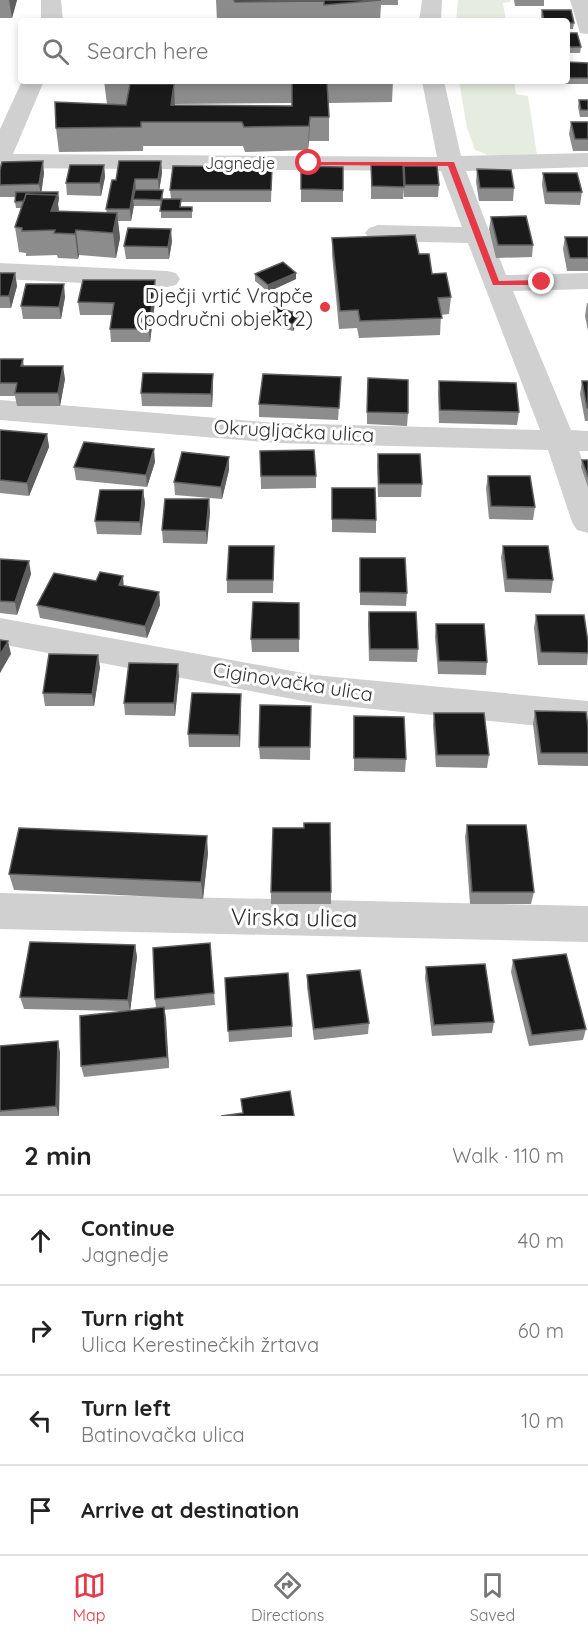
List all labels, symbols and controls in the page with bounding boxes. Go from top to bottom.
search box [18,18,570,84]
icon: search [39,35,72,68]
text: Search here [87,37,208,65]
route start [295,149,321,175]
street label: Jagnedje [205,153,275,173]
route end [528,268,554,294]
place label: Dječji vrtić Vrapče (područni objekt 2) [136,283,313,331]
marker: Dječji vrtić Vrapče (područni objekt 2) [318,300,332,314]
street label: Okrugljačka ulica [213,414,375,447]
street label: Ciginovačka ulica [211,657,375,706]
street label: Virska ulica [230,901,358,933]
text: 2 min [24,1139,92,1172]
text: Walk · 110 m [452,1143,564,1168]
text: Continue [81,1214,175,1242]
icon: ahead [24,1224,57,1257]
text: 40 m [518,1228,564,1253]
text: Jagnedje [81,1242,169,1267]
text: Turn right [81,1304,185,1332]
icon: right [24,1314,57,1347]
text: 60 m [518,1318,564,1343]
text: Ulica Kerestinečkih žrtava [81,1332,319,1357]
text: Turn left [81,1394,171,1422]
icon: left [24,1404,57,1437]
text: 10 m [521,1408,564,1433]
text: Batinovačka ulica [81,1422,245,1447]
icon: arrive [24,1494,57,1527]
text: Arrive at destination [81,1496,299,1524]
tab: Map [73,1569,106,1625]
tab: Directions [251,1569,324,1625]
tab: Saved [470,1569,515,1625]

